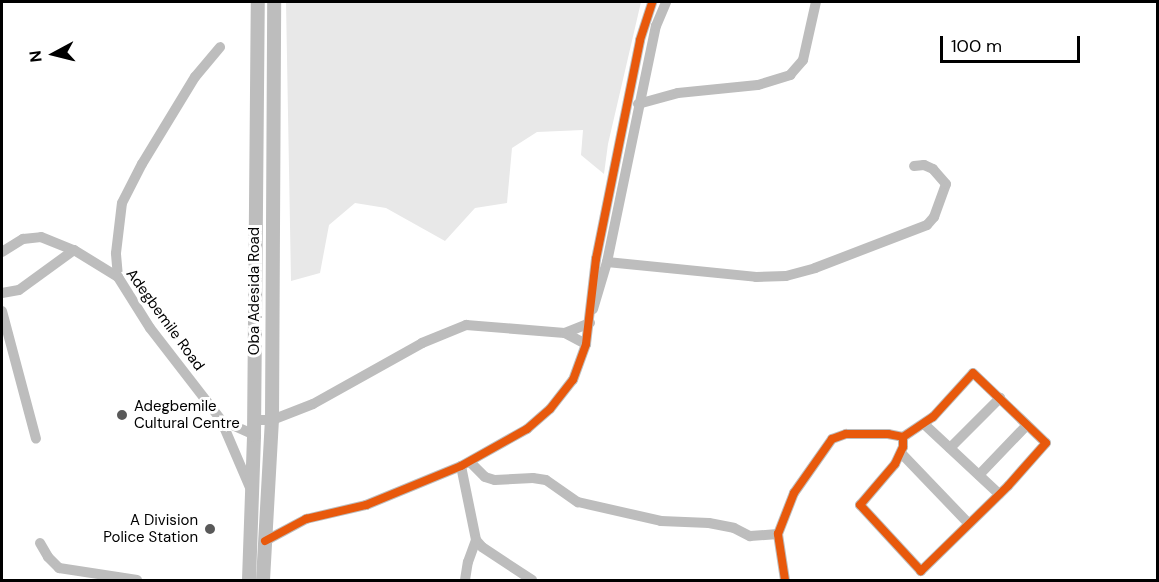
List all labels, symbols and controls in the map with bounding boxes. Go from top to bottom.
north arrow [24,24,84,84]
scale bar [943,24,1082,62]
text: 100 m [951,34,1002,58]
text: N [25,49,47,63]
street label: Oba Adesida Road [246,227,264,355]
street label: Adegbemile Road [122,266,208,374]
place label: Adegbemile Cultural Centre [134,397,240,432]
marker: Adegbemile Cultural Centre [115,408,129,422]
place label: A Division Police Station [103,511,198,546]
marker: A Division Police Station [203,522,217,536]

